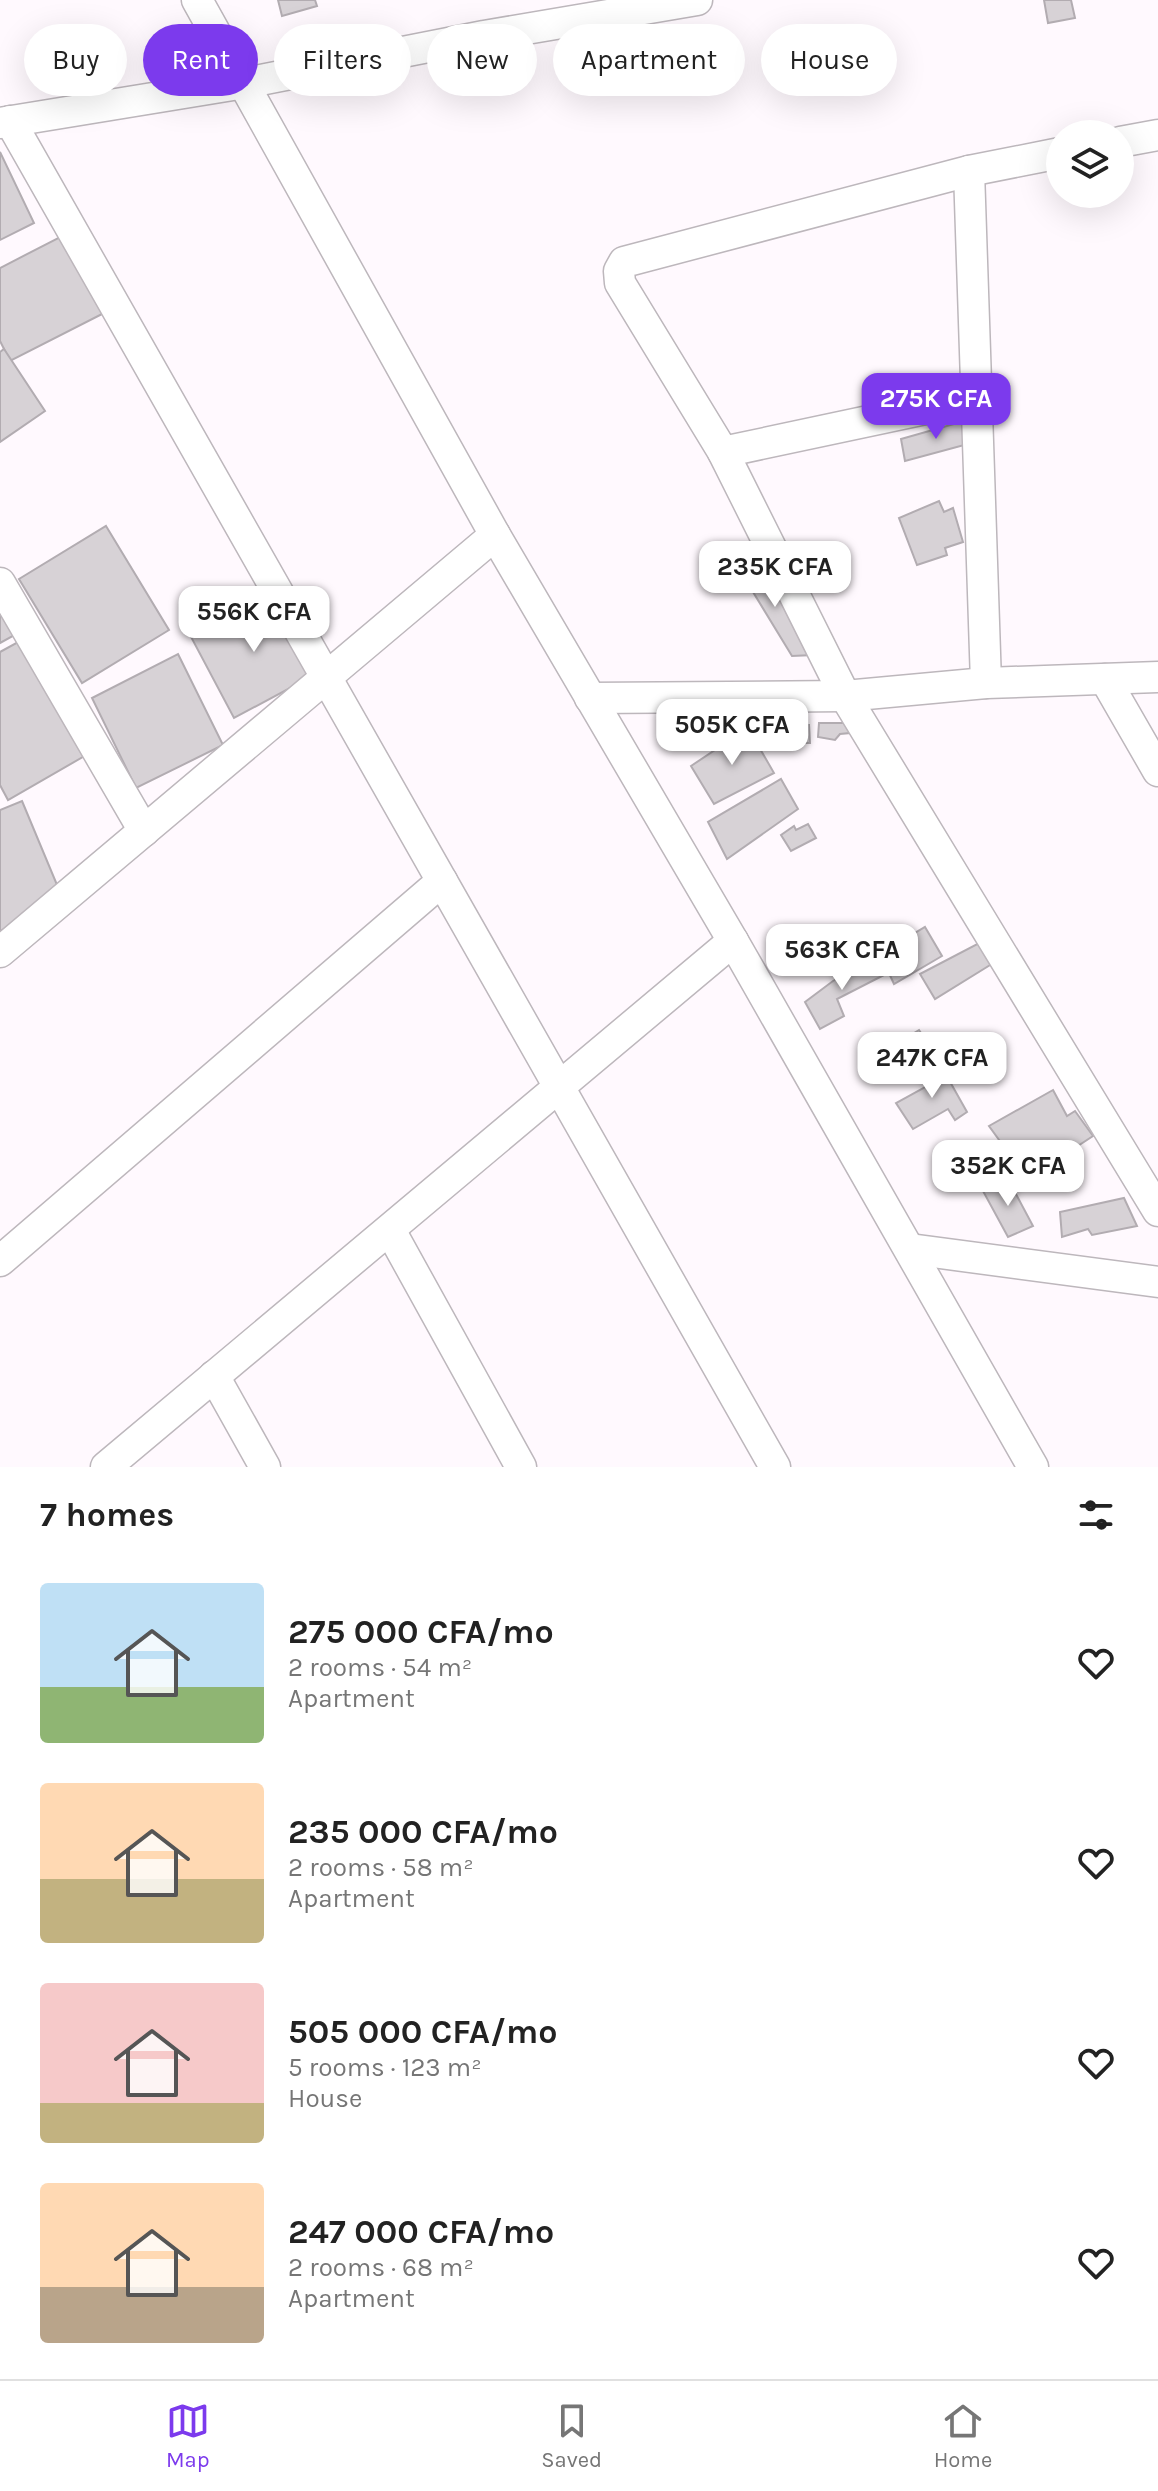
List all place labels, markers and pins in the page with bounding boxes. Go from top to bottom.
pin: 275K CFA [853,373,1019,441]
pin: 235K CFA [692,541,858,609]
pin: 556K CFA [171,586,337,654]
pin: 505K CFA [649,699,815,767]
pin: 563K CFA [759,924,925,992]
pin: 247K CFA [849,1032,1015,1100]
pin: 352K CFA [925,1140,1091,1208]

